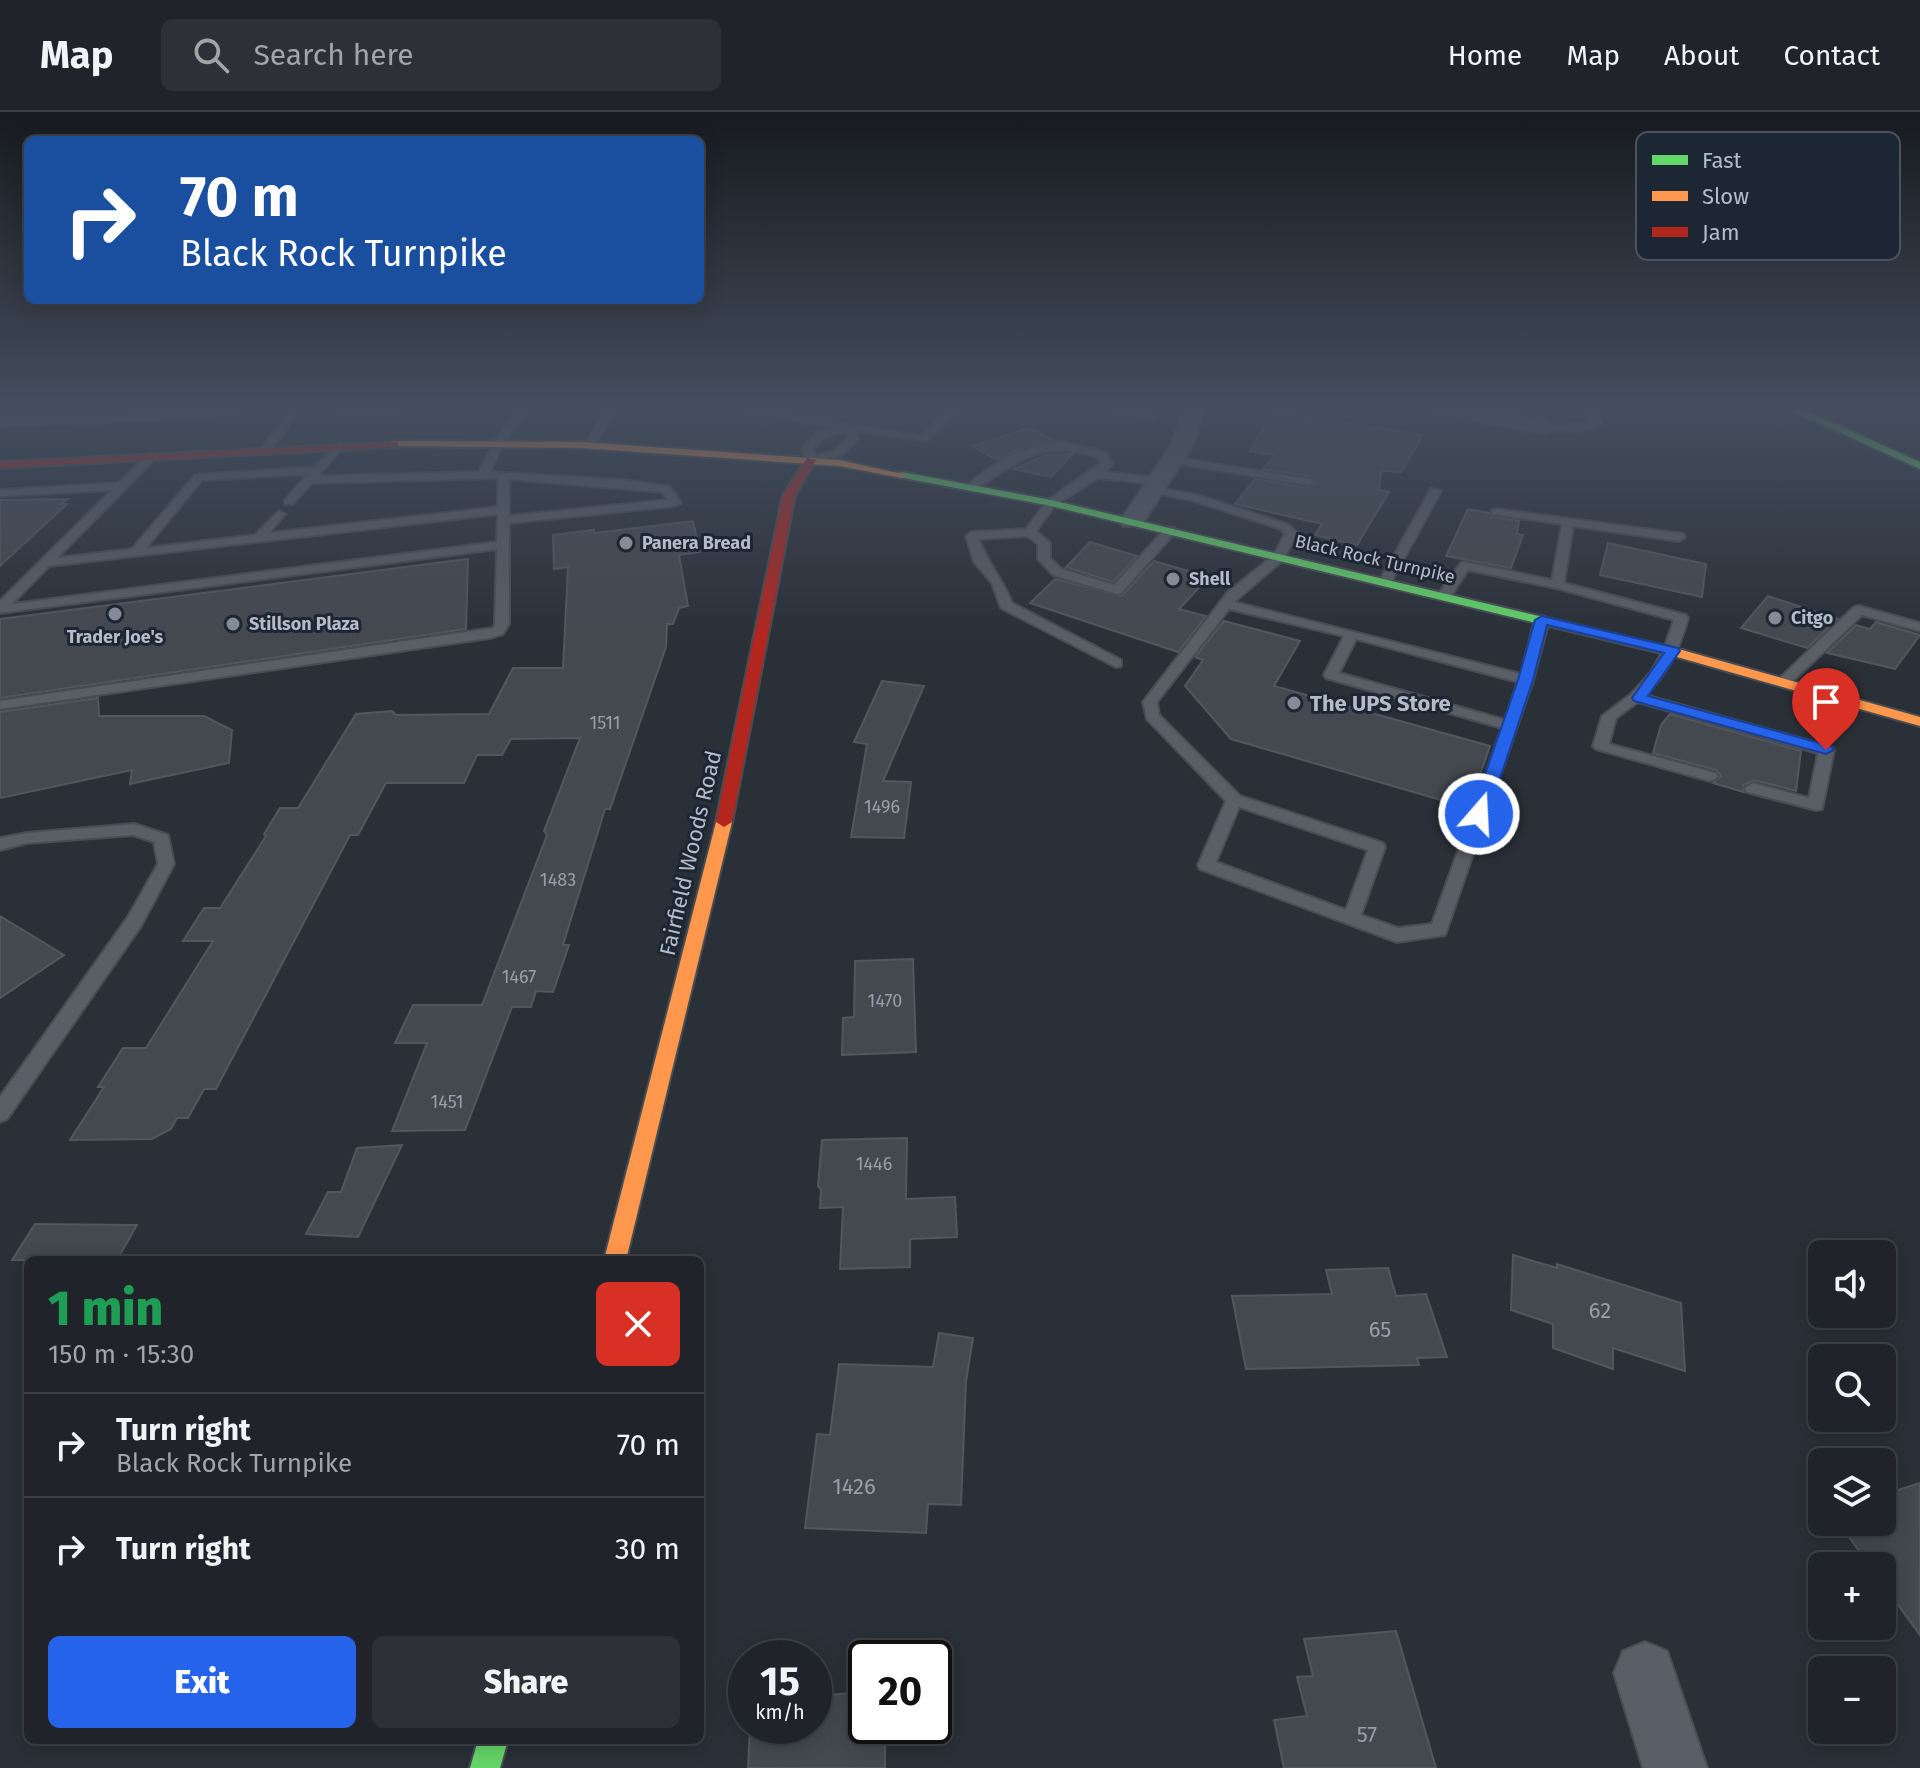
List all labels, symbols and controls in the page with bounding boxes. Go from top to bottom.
search box [161,19,721,91]
text: Map [40,32,113,78]
icon: search [189,33,233,77]
text: Search here [253,37,414,73]
text: Home [1448,39,1522,72]
text: Map [1566,39,1620,72]
text: About [1664,39,1739,72]
text: Contact [1783,39,1880,72]
legend [1636,132,1900,260]
text: Fast [1702,147,1742,174]
text: 70 m [180,164,299,231]
icon: right [48,168,152,272]
text: Slow [1702,183,1749,210]
text: Jam [1702,219,1740,246]
text: Black Rock Turnpike [180,232,507,276]
street label: Black Rock Turnpike [1293,530,1457,588]
place label: Panera Bread [642,532,751,554]
marker: Panera Bread [617,534,635,552]
place label: Shell [1189,568,1231,590]
marker: Shell [1164,570,1182,588]
marker: Trader Joe's [106,605,124,623]
place label: Citgo [1791,607,1833,629]
marker: Citgo [1766,609,1784,627]
place label: Stillson Plaza [249,613,360,635]
marker: Stillson Plaza [224,615,242,633]
place label: Trader Joe's [67,626,164,648]
pin [1792,668,1860,750]
icon: arrive [1804,680,1848,724]
place label: The UPS Store [1310,690,1451,717]
marker: The UPS Store [1285,694,1303,712]
house number: 1511 [589,712,621,734]
street label: Fairfield Woods Road [654,748,727,958]
position arrow [1437,772,1521,856]
house number: 1496 [864,796,900,818]
house number: 1483 [540,869,576,891]
house number: 1467 [502,966,536,988]
house number: 1470 [868,990,902,1012]
house number: 1451 [430,1091,464,1113]
house number: 1446 [856,1153,892,1175]
map controls [1808,1240,1896,1744]
button: sound [1808,1240,1896,1328]
text: 1 min [48,1280,163,1338]
button: close [596,1282,680,1366]
house number: 62 [1589,1297,1611,1324]
house number: 65 [1369,1316,1391,1343]
text: 150 m · 15:30 [48,1339,194,1370]
button: search [1808,1344,1896,1432]
text: Turn right [116,1412,251,1448]
icon: right [48,1423,92,1467]
text: 70 m [617,1427,680,1463]
text: Black Rock Turnpike [116,1448,352,1479]
button: layers [1808,1448,1896,1536]
house number: 1426 [832,1473,876,1500]
icon: right [48,1527,92,1571]
text: Turn right [116,1531,251,1567]
text: 30 m [615,1531,680,1567]
button: + [1808,1552,1896,1640]
button: Exit [48,1636,356,1728]
button: Share [372,1636,680,1728]
speed limit sign: 20 [848,1640,952,1744]
button: − [1808,1656,1896,1744]
text: 15 [760,1658,800,1706]
text: km/h [755,1700,805,1724]
house number: 57 [1357,1721,1377,1748]

